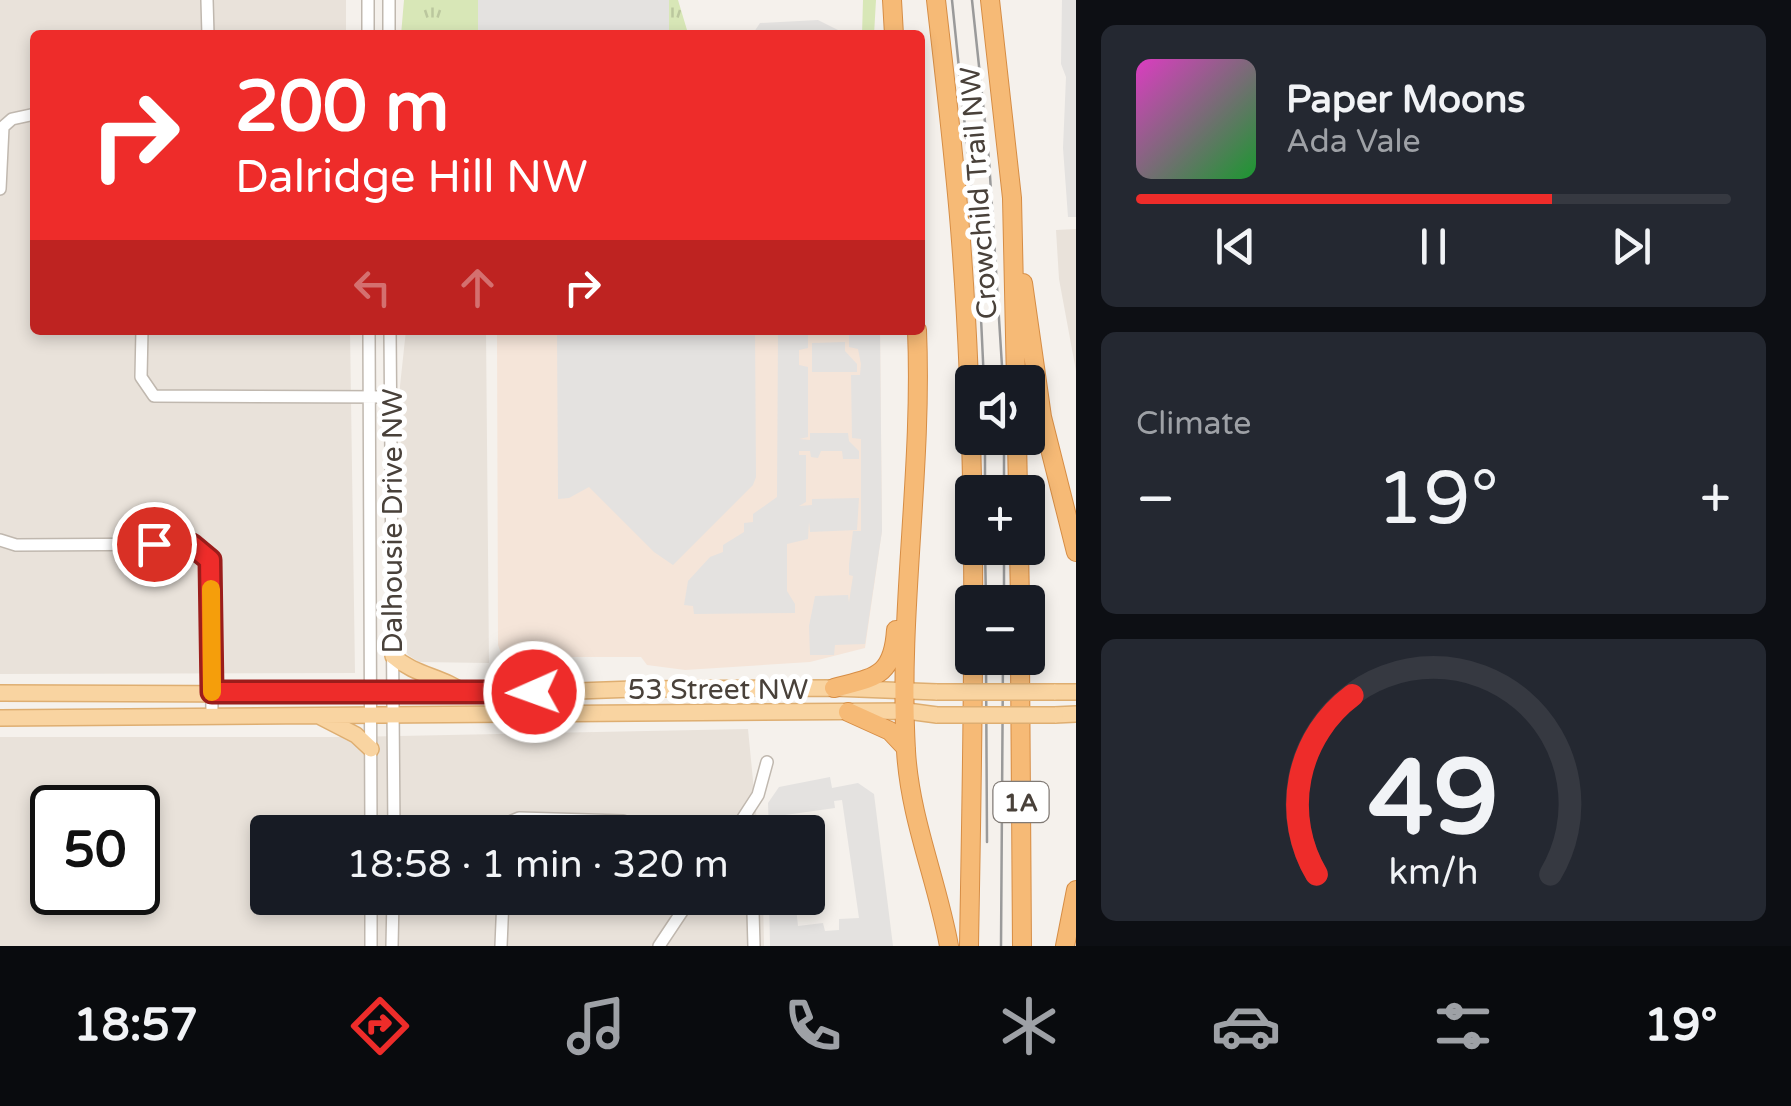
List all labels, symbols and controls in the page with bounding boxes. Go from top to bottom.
text: 200 m [235,66,449,150]
street label: Crowchild Trail NW [953,66,1005,320]
icon: right [70,70,200,200]
text: Paper Moons [1286,77,1526,123]
text: Ada Vale [1286,123,1421,161]
text: Dalridge Hill NW [235,151,588,205]
icon: previous [1208,219,1263,274]
icon: pause [1406,219,1461,274]
icon: next [1604,219,1659,274]
icon: left [345,260,400,315]
icon: ahead [450,260,505,315]
icon: right [555,260,610,315]
map controls [955,365,1045,675]
button: sound [955,365,1045,455]
street label: Dalhousie Drive NW [376,388,410,654]
text: Climate [1136,405,1251,443]
text: 19° [1376,454,1499,544]
text: − [1136,467,1175,533]
text: + [1700,467,1731,533]
button: + [955,475,1045,565]
pin [112,502,197,587]
icon: arrive [127,517,182,572]
button: − [955,585,1045,675]
position arrow [482,640,586,744]
street label: 53 Street NW [628,673,808,707]
text: 49 [1368,737,1499,862]
road number: 1A [994,782,1048,822]
speed limit sign: 50 [30,785,160,915]
text: 18:58 · 1 min · 320 m [346,842,729,888]
text: km/h [1389,851,1478,894]
icon: directions [345,991,415,1061]
icon: music [561,991,631,1061]
icon: phone [778,991,848,1061]
icon: climate [994,991,1064,1061]
icon: car [1211,991,1281,1061]
icon: filters [1428,991,1498,1061]
text: 18:57 [73,999,198,1053]
text: 19° [1644,999,1718,1053]

